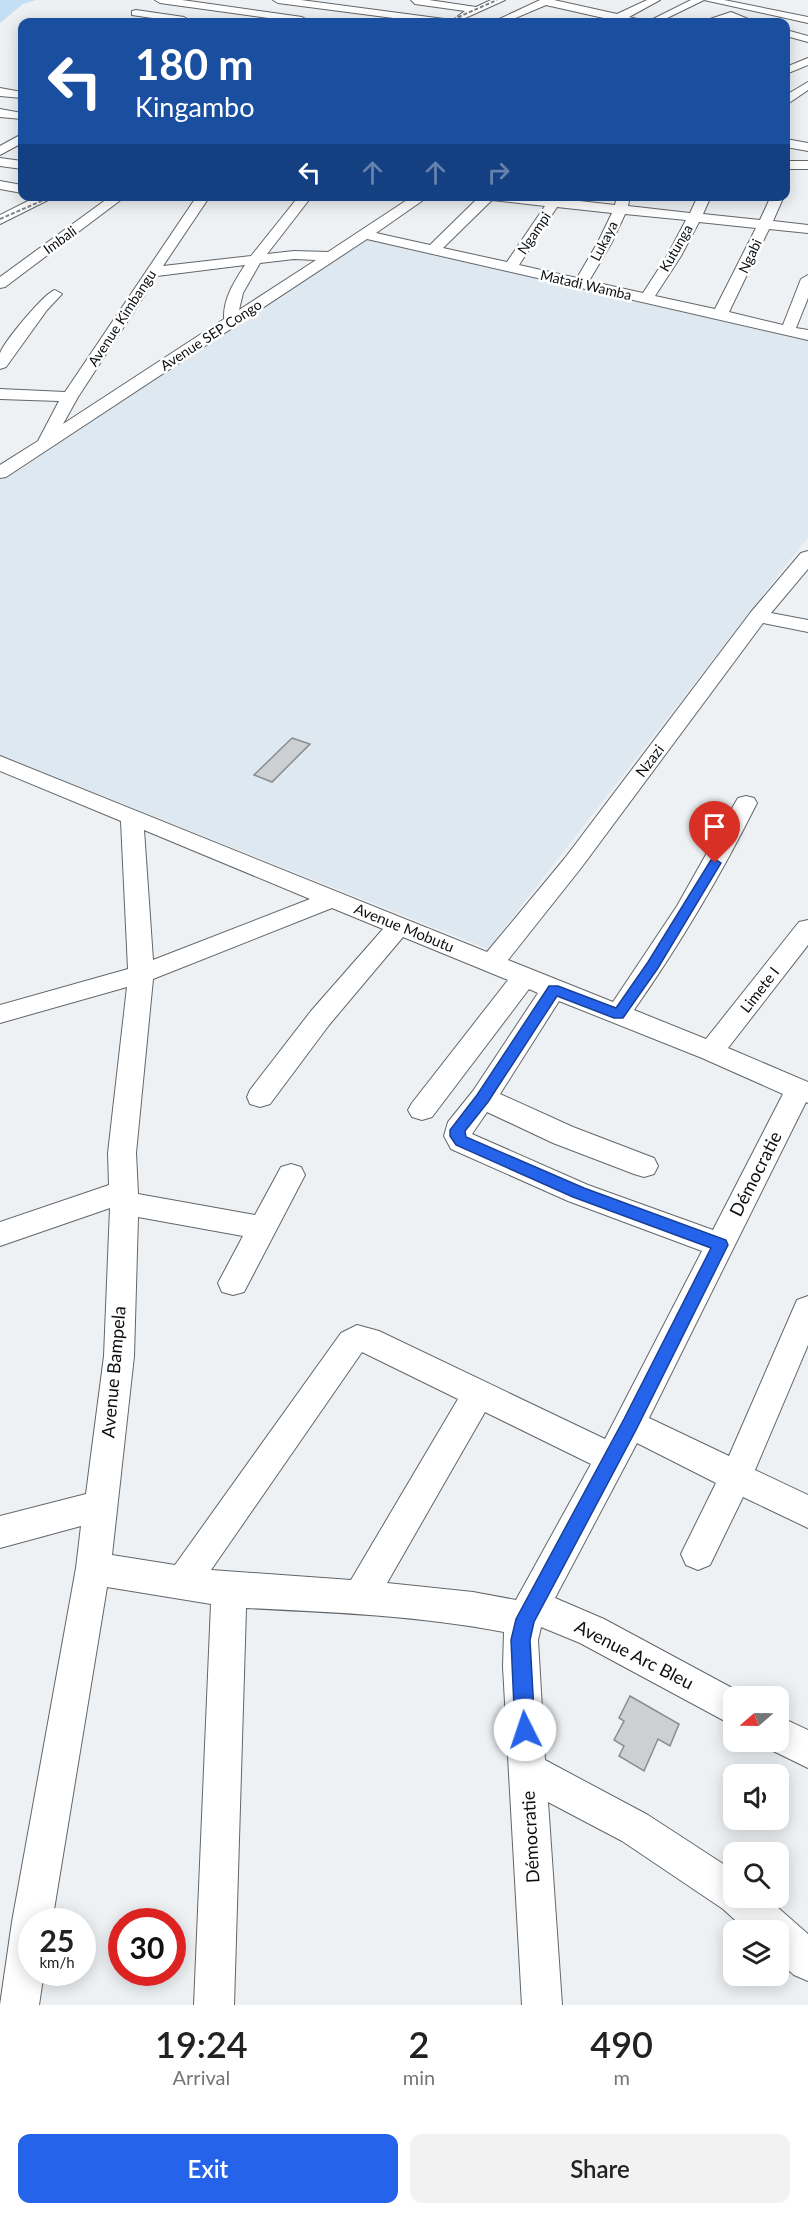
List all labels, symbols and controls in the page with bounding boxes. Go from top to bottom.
text: 180 m [135,39,253,89]
icon: left [36,42,114,120]
text: Kingambo [135,90,255,123]
icon: left [293,156,326,189]
icon: ahead [356,156,389,189]
icon: ahead [419,156,452,189]
icon: right [482,156,515,189]
street label: Ngampi [513,208,554,257]
street label: Lukaya [586,218,621,264]
street label: Kutunga [655,221,696,274]
street label: Imbali [40,222,80,257]
street label: Ngabi [734,236,765,276]
street label: Avenue Kimbangu [84,266,159,369]
street label: Matadi Wamba [539,266,633,303]
street label: Avenue SEP Congo [157,295,265,374]
street label: Nzazi [631,741,667,780]
pin [689,801,740,863]
icon: arrive [698,810,731,843]
street label: Avenue Mobutu [352,899,457,955]
street label: Limete I [736,963,783,1016]
street label: Démocratie [724,1127,786,1220]
street label: Avenue Bampela [96,1305,130,1439]
street label: Avenue Arc Bleu [571,1615,698,1694]
north arrow [723,1686,789,1752]
map controls [723,1686,789,1986]
position arrow [493,1698,557,1762]
button: sound [723,1764,789,1830]
street label: Démocratie [517,1790,543,1884]
button: search [723,1842,789,1908]
speed limit sign: 30 [108,1908,186,1986]
button: layers [723,1920,789,1986]
text: 25 [40,1922,74,1958]
text: km/h [39,1953,75,1971]
text: 19:24 [155,2022,248,2066]
text: 2 [409,2022,429,2066]
text: 490 [590,2022,653,2066]
text: Arrival [173,2065,230,2089]
text: min [403,2065,435,2089]
text: m [613,2065,630,2089]
button: Exit [18,2134,398,2203]
button: Share [410,2134,790,2203]

